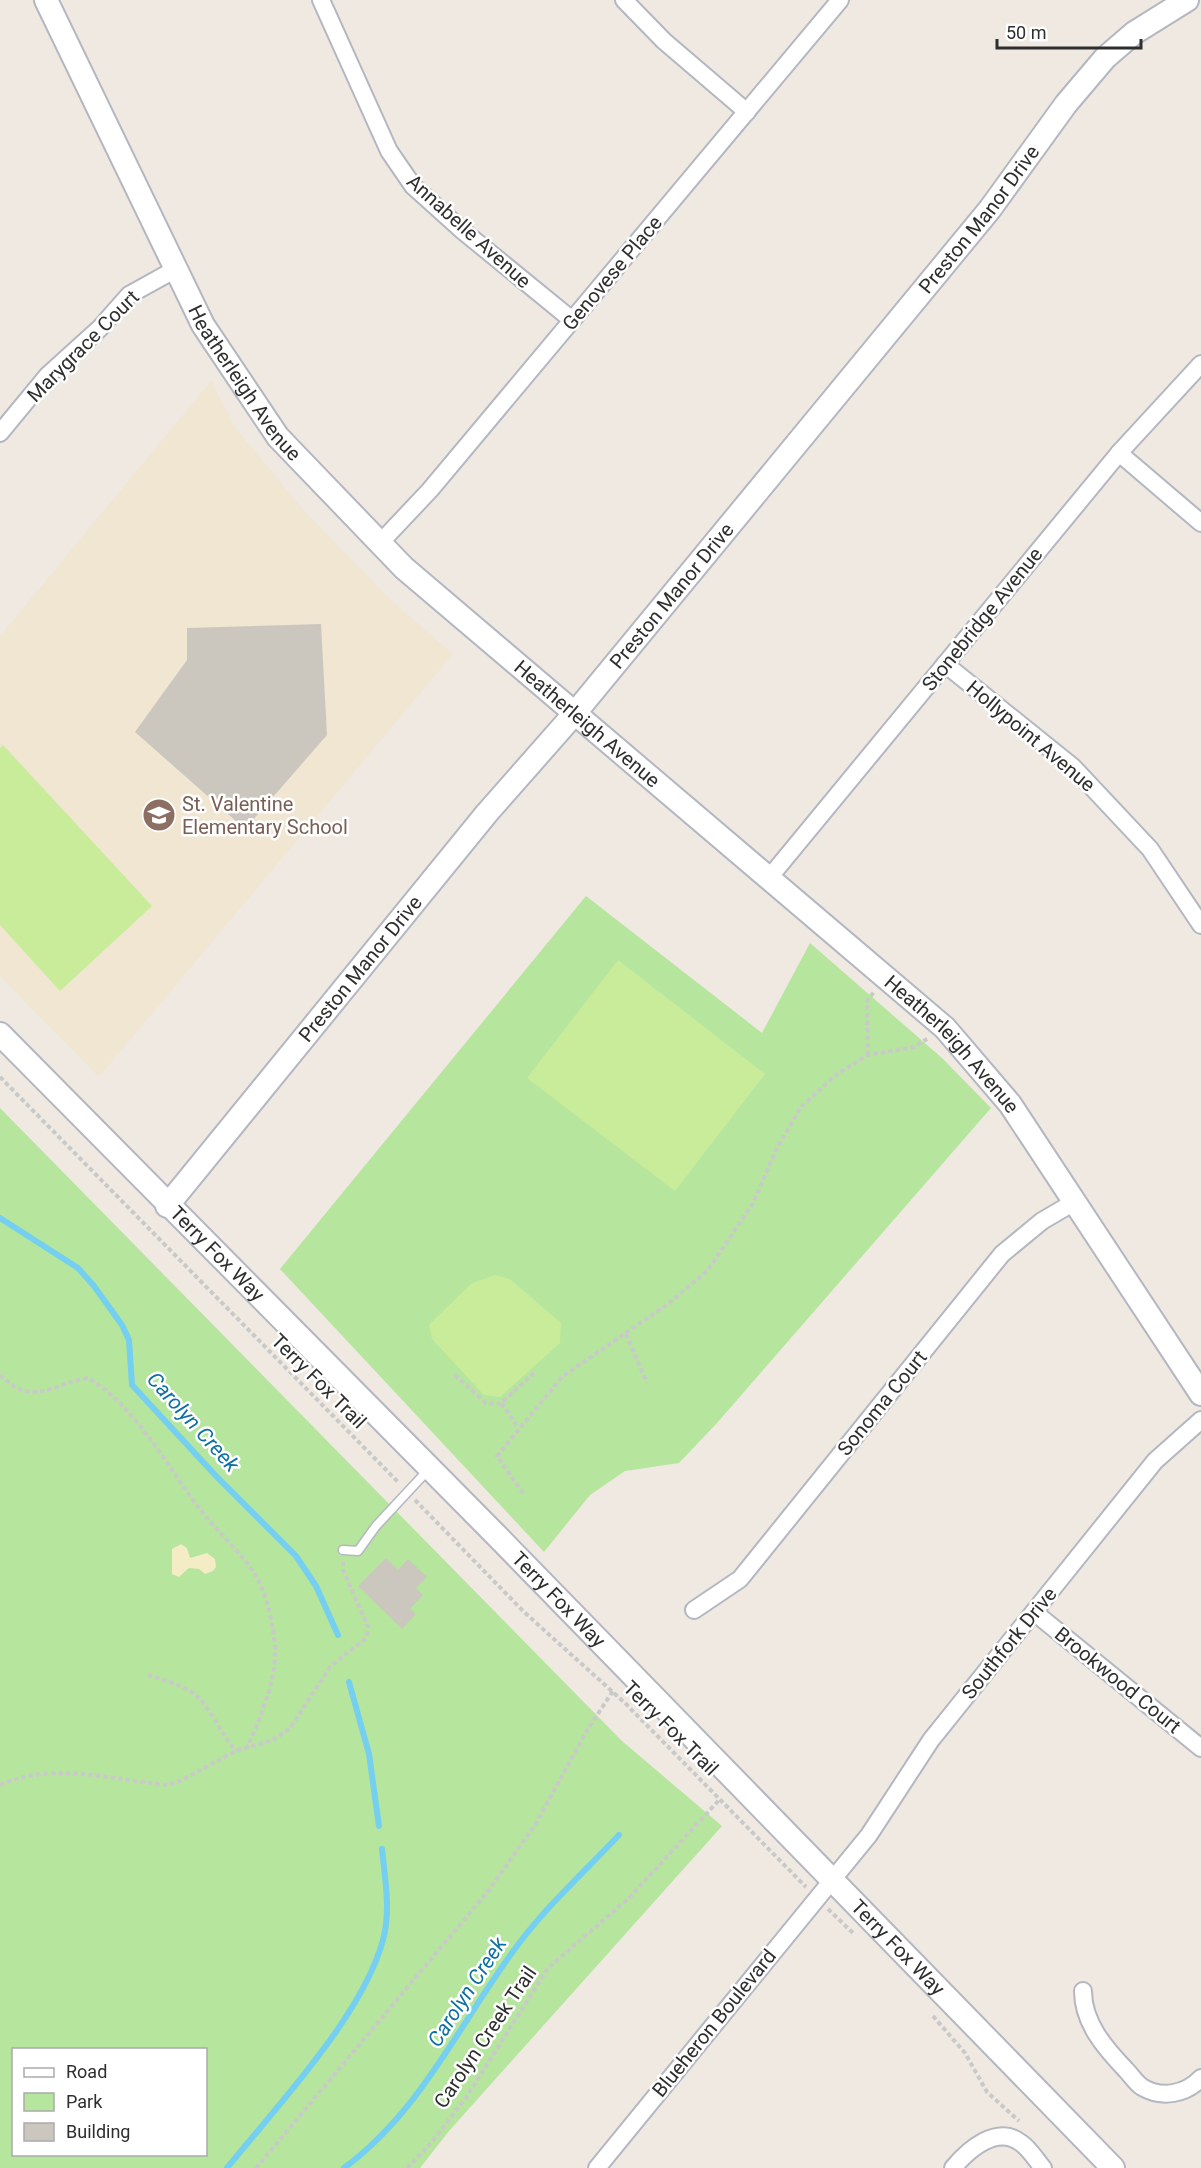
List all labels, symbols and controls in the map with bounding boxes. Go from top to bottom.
scale bar [997,12,1141,50]
text: 50 m [1006,22,1046,43]
street label: Preston Manor Drive [914,141,1044,298]
street label: Annabelle Avenue [402,169,536,293]
street label: Genovese Place [557,211,667,335]
street label: Marygrace Court [22,285,144,407]
street label: Heatherleigh Avenue [183,301,306,466]
street label: Preston Manor Drive [605,518,739,673]
street label: Stonebridge Avenue [917,542,1047,696]
street label: Heatherleigh Avenue [509,655,665,792]
street label: Hollypoint Avenue [962,675,1100,797]
place label: St. Valentine Elementary School [182,792,348,839]
school or university icon: St. Valentine Elementary School [141,797,177,833]
street label: Preston Manor Drive [294,891,427,1047]
street label: Heatherleigh Avenue [880,970,1025,1117]
street label: Terry Fox Way [165,1201,270,1307]
street label: Terry Fox Trail [267,1329,371,1433]
street label: Sonoma Court [832,1346,932,1460]
water label: Carolyn Creek [142,1367,244,1477]
street label: Terry Fox Way [507,1547,611,1653]
street label: Southfork Drive [957,1582,1061,1704]
street label: Brookwood Court [1050,1622,1186,1738]
street label: Terry Fox Trail [619,1676,723,1780]
street label: Terry Fox Way [846,1895,950,2001]
water label: Carolyn Creek [423,1932,512,2051]
street label: Blueheron Boulevard [647,1944,781,2102]
street label: Carolyn Creek Trail [429,1962,541,2112]
legend [12,2048,207,2156]
text: Road [66,2061,107,2082]
text: Park [66,2091,103,2112]
text: Building [66,2121,130,2142]

